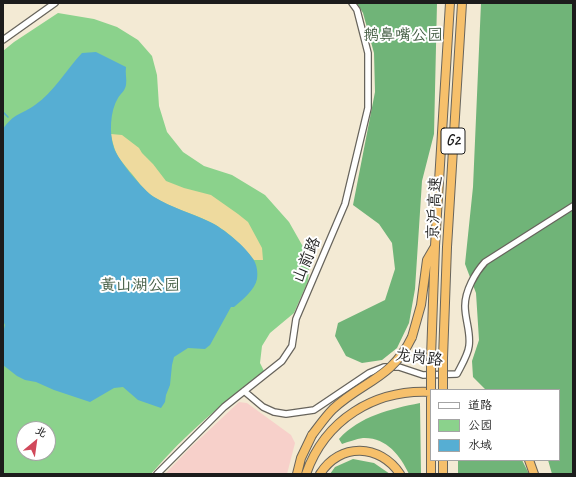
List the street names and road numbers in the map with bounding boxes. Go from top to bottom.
road number: G2 [441,128,465,154]
street label: 京沪高速 [424,176,446,240]
street label: 山前路 [289,234,325,286]
street label: 龙岗路 [394,346,444,370]

